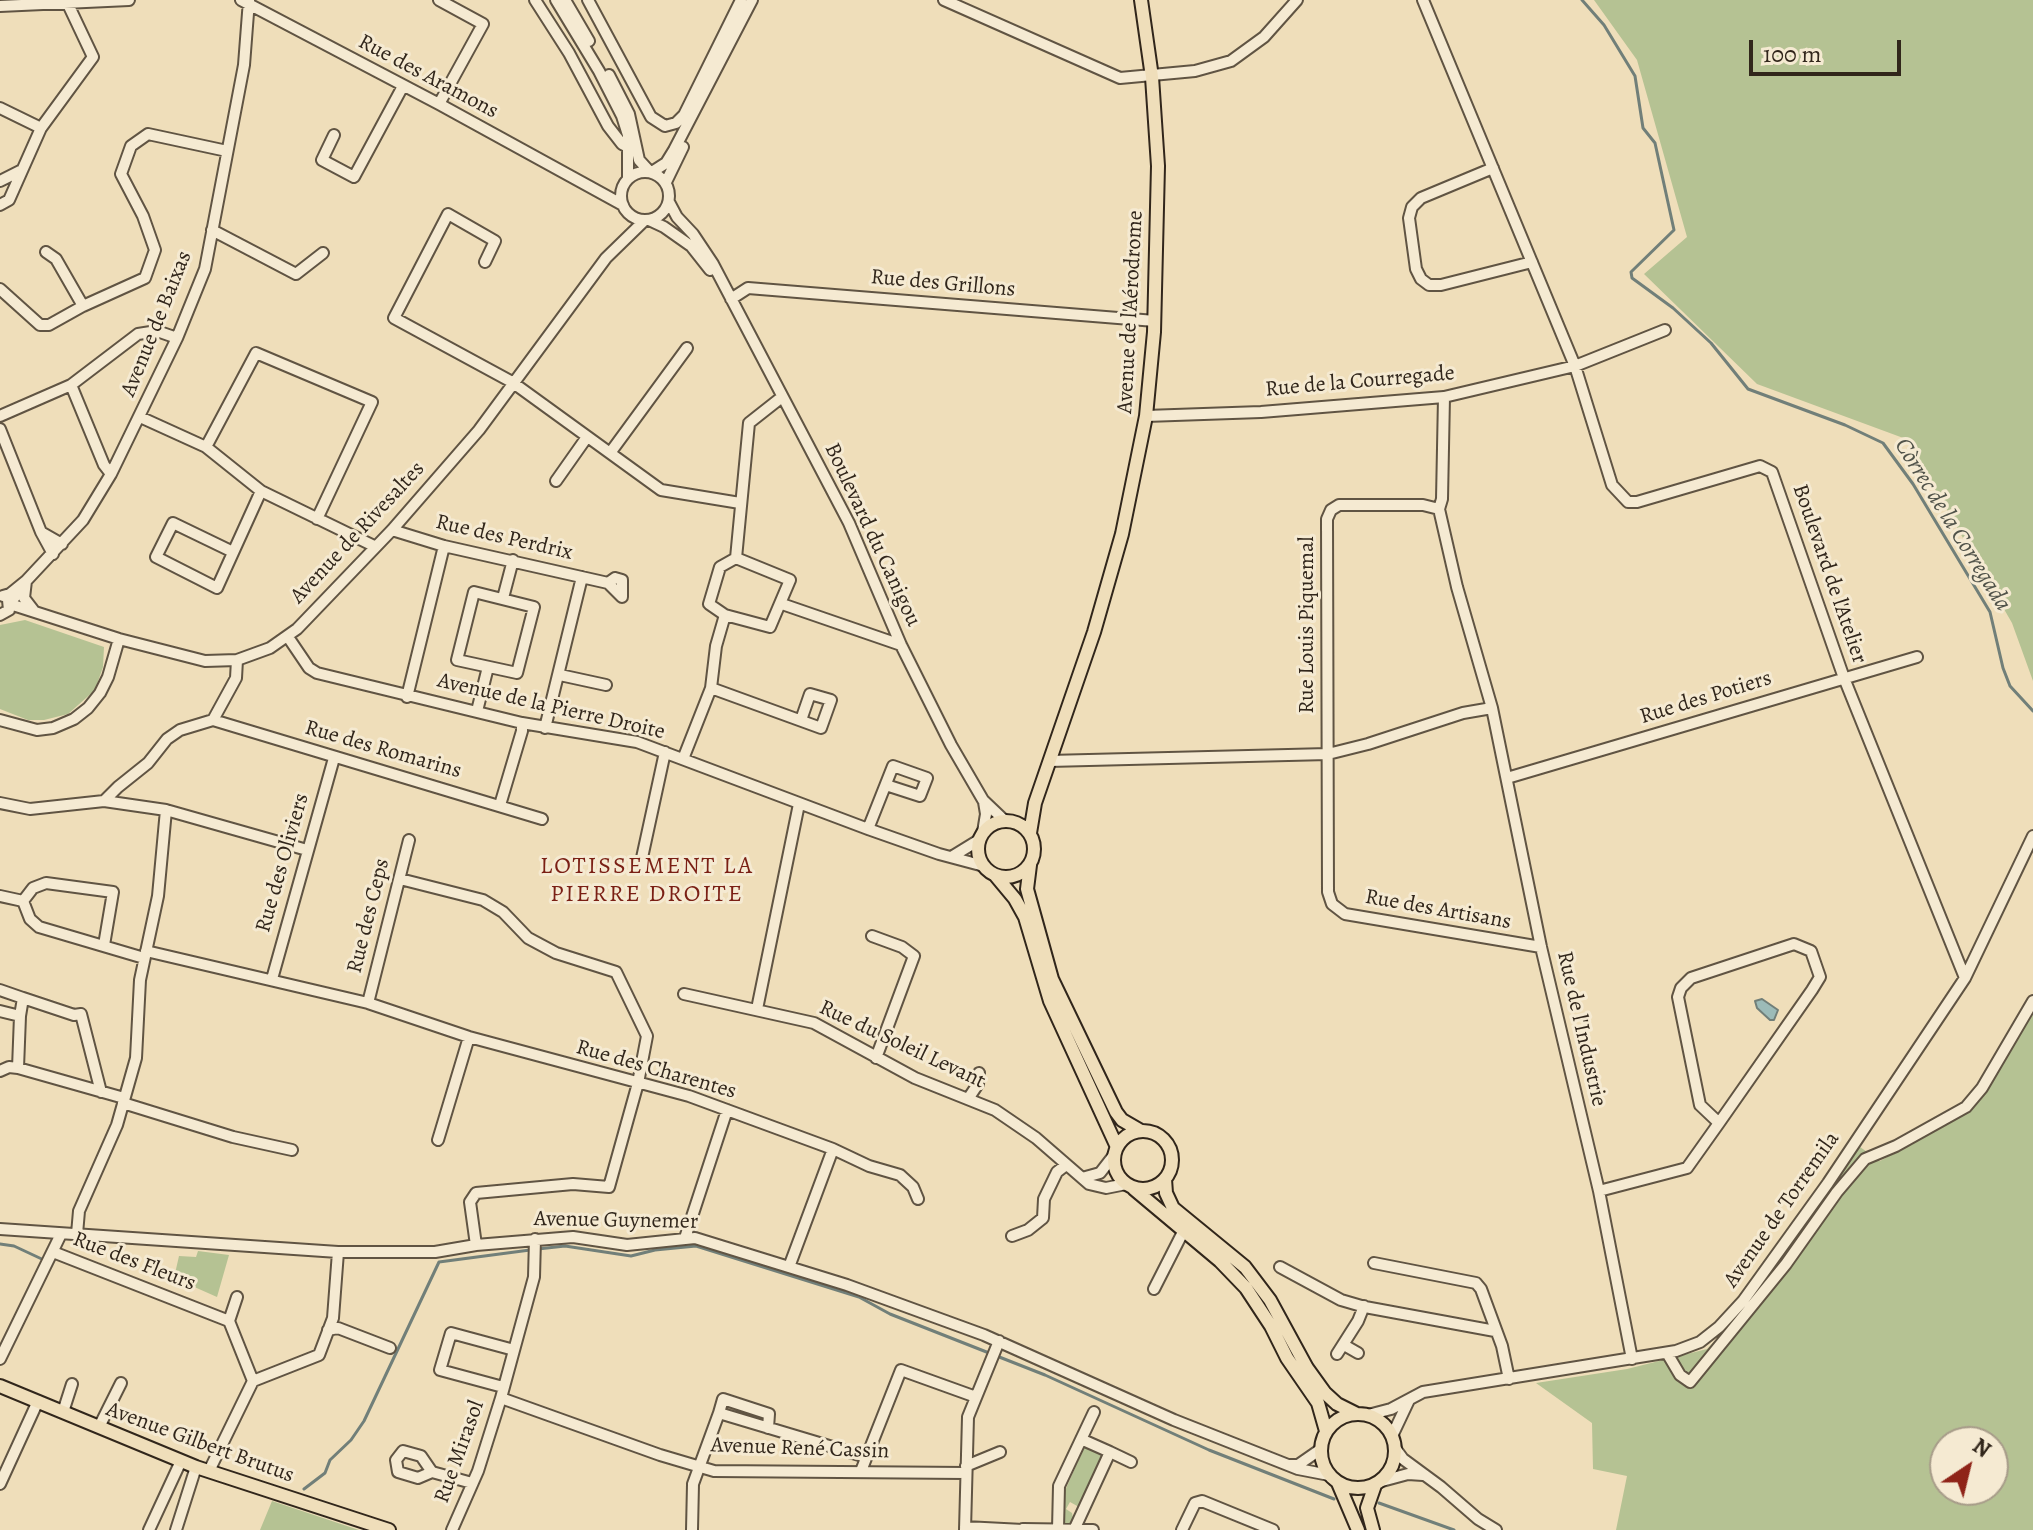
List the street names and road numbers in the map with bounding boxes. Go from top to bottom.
street label: Rue des Aramons [353,29,503,125]
street label: Avenue de l'Aérodrome [1112,210,1150,414]
street label: Avenue de Baixas [116,247,198,401]
street label: Rue des Grillons [870,265,1016,303]
street label: Rue de la Courregade [1264,361,1456,403]
street label: Boulevard du Canigou [818,439,926,631]
street label: Avenue de Rivesaltes [285,456,431,610]
street label: Boulevard de l'Atelier [1786,481,1872,667]
street label: Rue des Perdrix [433,509,575,567]
street label: Rue Louis Piquemal [1295,536,1321,714]
street label: Rue des Potiers [1637,665,1775,731]
street label: Avenue de la Pierre Droite [435,668,667,746]
street label: Rue des Romarins [302,715,464,785]
street label: Rue des Oliviers [251,790,315,936]
street label: Rue des Ceps [342,856,396,976]
street label: Rue des Artisans [1363,884,1513,936]
street label: Rue de l'Industrie [1550,949,1612,1109]
street label: Rue du Soleil Levant [815,995,989,1095]
street label: Rue des Charentes [573,1034,739,1106]
street label: Avenue de Torremila [1718,1127,1846,1293]
street label: Avenue Guynemer [534,1206,698,1236]
street label: Rue des Fleurs [69,1226,199,1298]
street label: Avenue Gilbert Brutus [102,1397,298,1489]
street label: Rue Mirasol [429,1397,491,1507]
street label: Avenue René Cassin [710,1433,890,1465]

